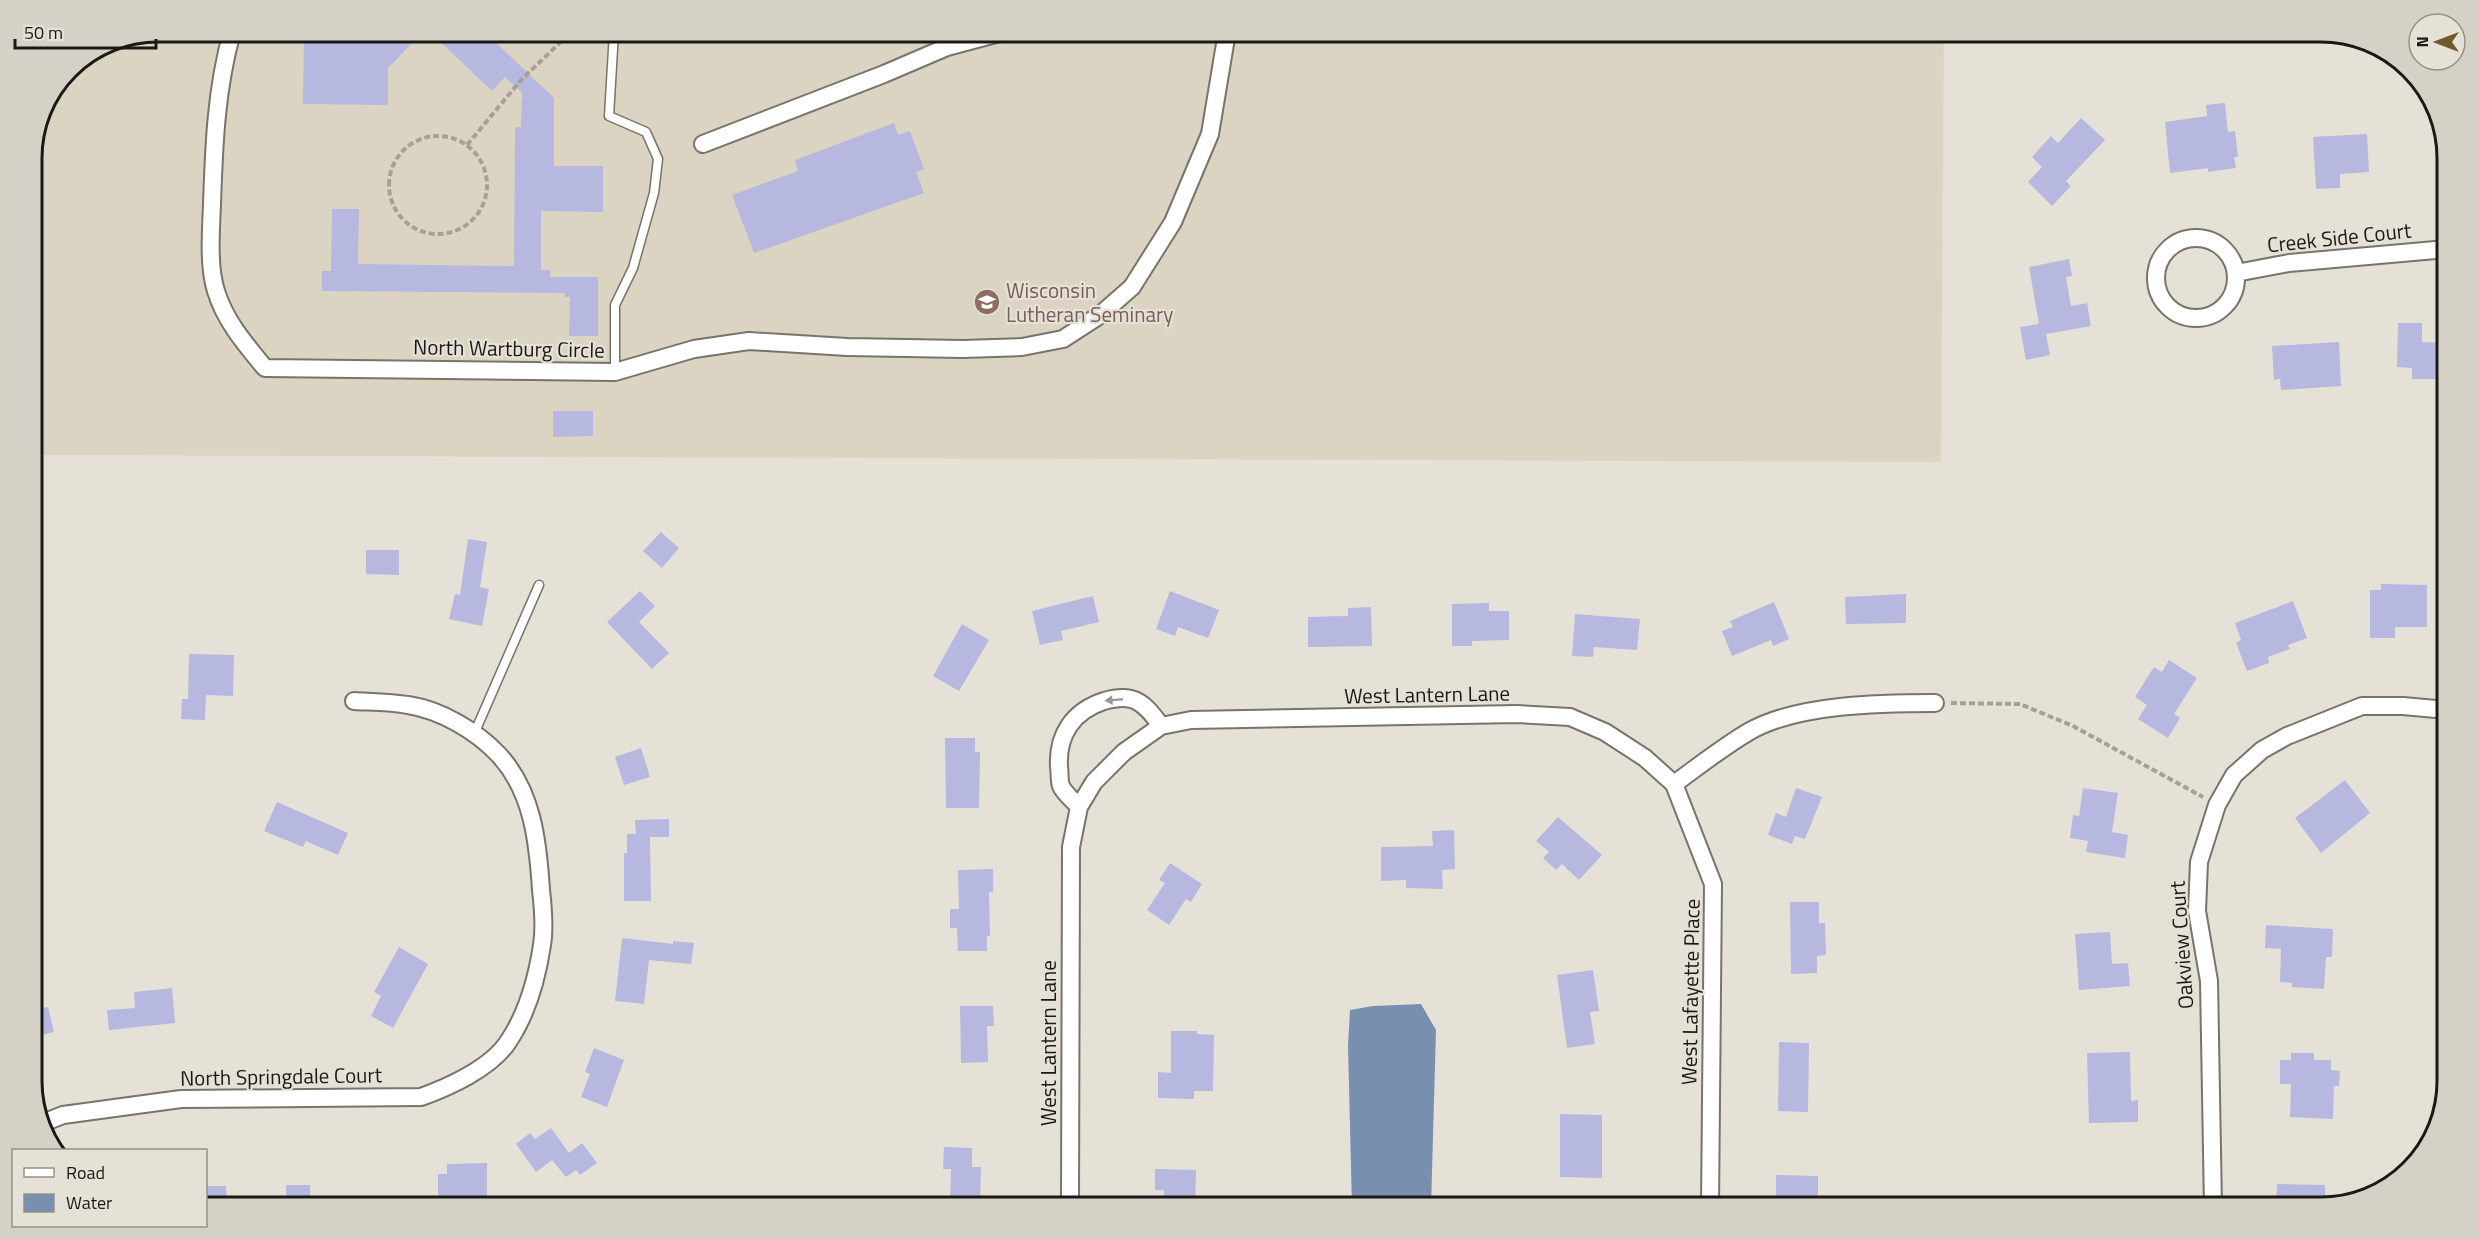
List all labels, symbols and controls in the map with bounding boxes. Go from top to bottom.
scale bar [15,12,156,50]
north arrow [2407,12,2467,72]
text: 50 m [24,19,63,46]
text: N [2410,36,2434,48]
street label: Creek Side Court [2265,213,2413,260]
place label: Wisconsin Lutheran Seminary [1006,274,1173,330]
school or university icon: Wisconsin Lutheran Seminary [972,287,1002,317]
street label: North Wartburg Circle [413,330,605,366]
street label: West Lantern Lane [1344,677,1510,711]
one-way arrow [1105,695,1124,705]
street label: Oakview Court [2161,879,2201,1010]
street label: West Lafayette Place [1672,899,1708,1085]
street label: West Lantern Lane [1032,960,1064,1126]
street label: North Springdale Court [180,1058,383,1094]
legend [12,1149,207,1227]
text: Road [66,1159,105,1186]
text: Water [66,1189,112,1216]

